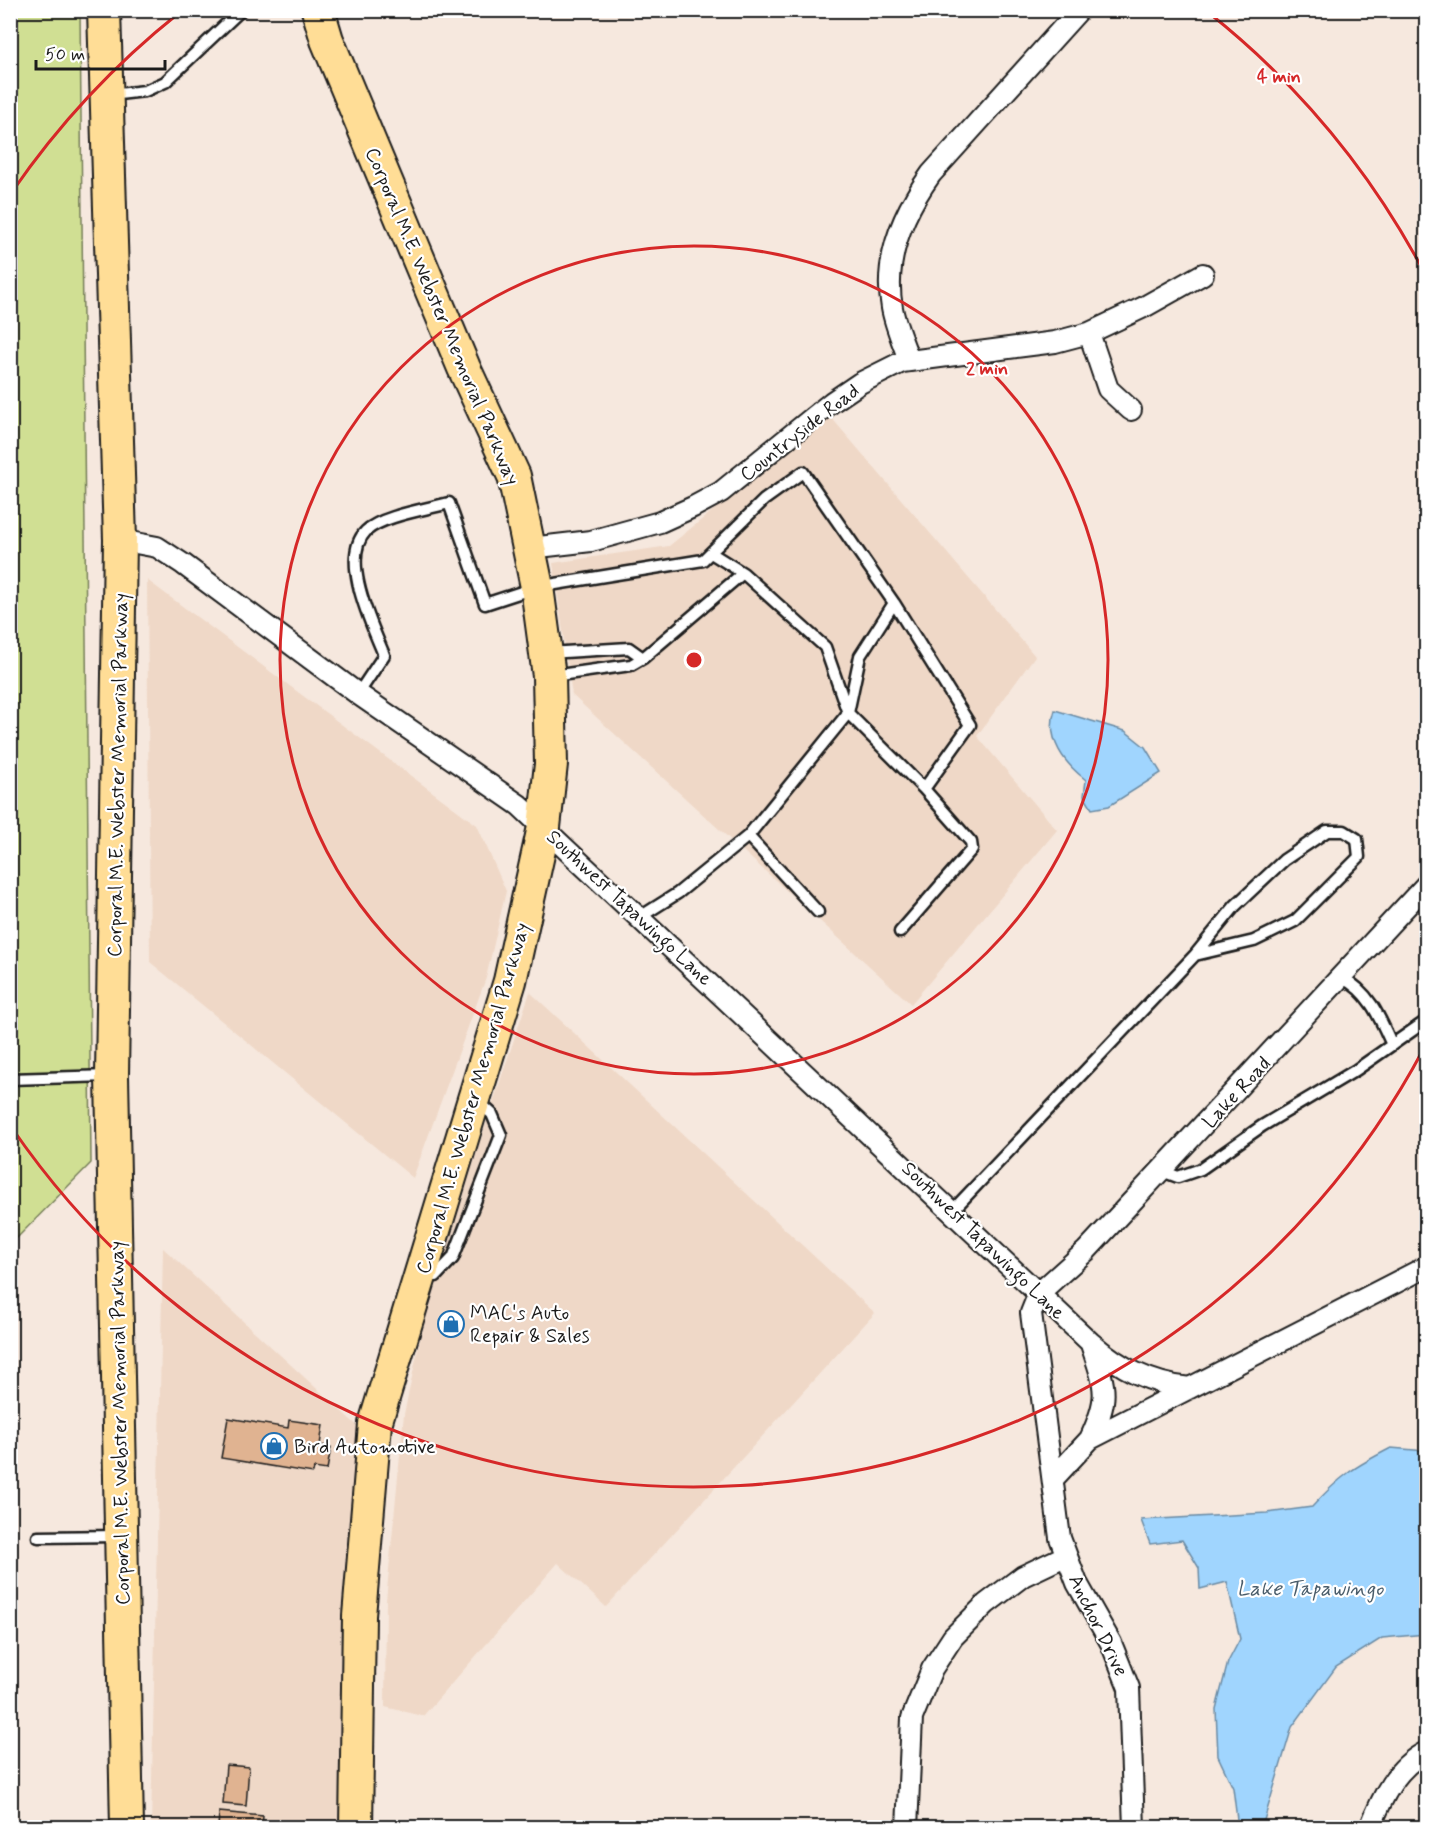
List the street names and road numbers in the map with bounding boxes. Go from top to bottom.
street label: Corporal M.E. Webster Memorial Parkway [358,144,525,490]
street label: Countryside Road [735,378,865,488]
street label: Corporal M.E. Webster Memorial Parkway [102,593,135,957]
street label: Southwest Tapawingo Lane [539,824,718,994]
street label: Corporal M.E. Webster Memorial Parkway [410,920,537,1277]
street label: Lake Road [1197,1051,1277,1135]
street label: Southwest Tapawingo Lane [894,1156,1071,1328]
street label: Corporal M.E. Webster Memorial Parkway [104,1241,137,1605]
street label: Anchor Drive [1061,1570,1134,1681]

